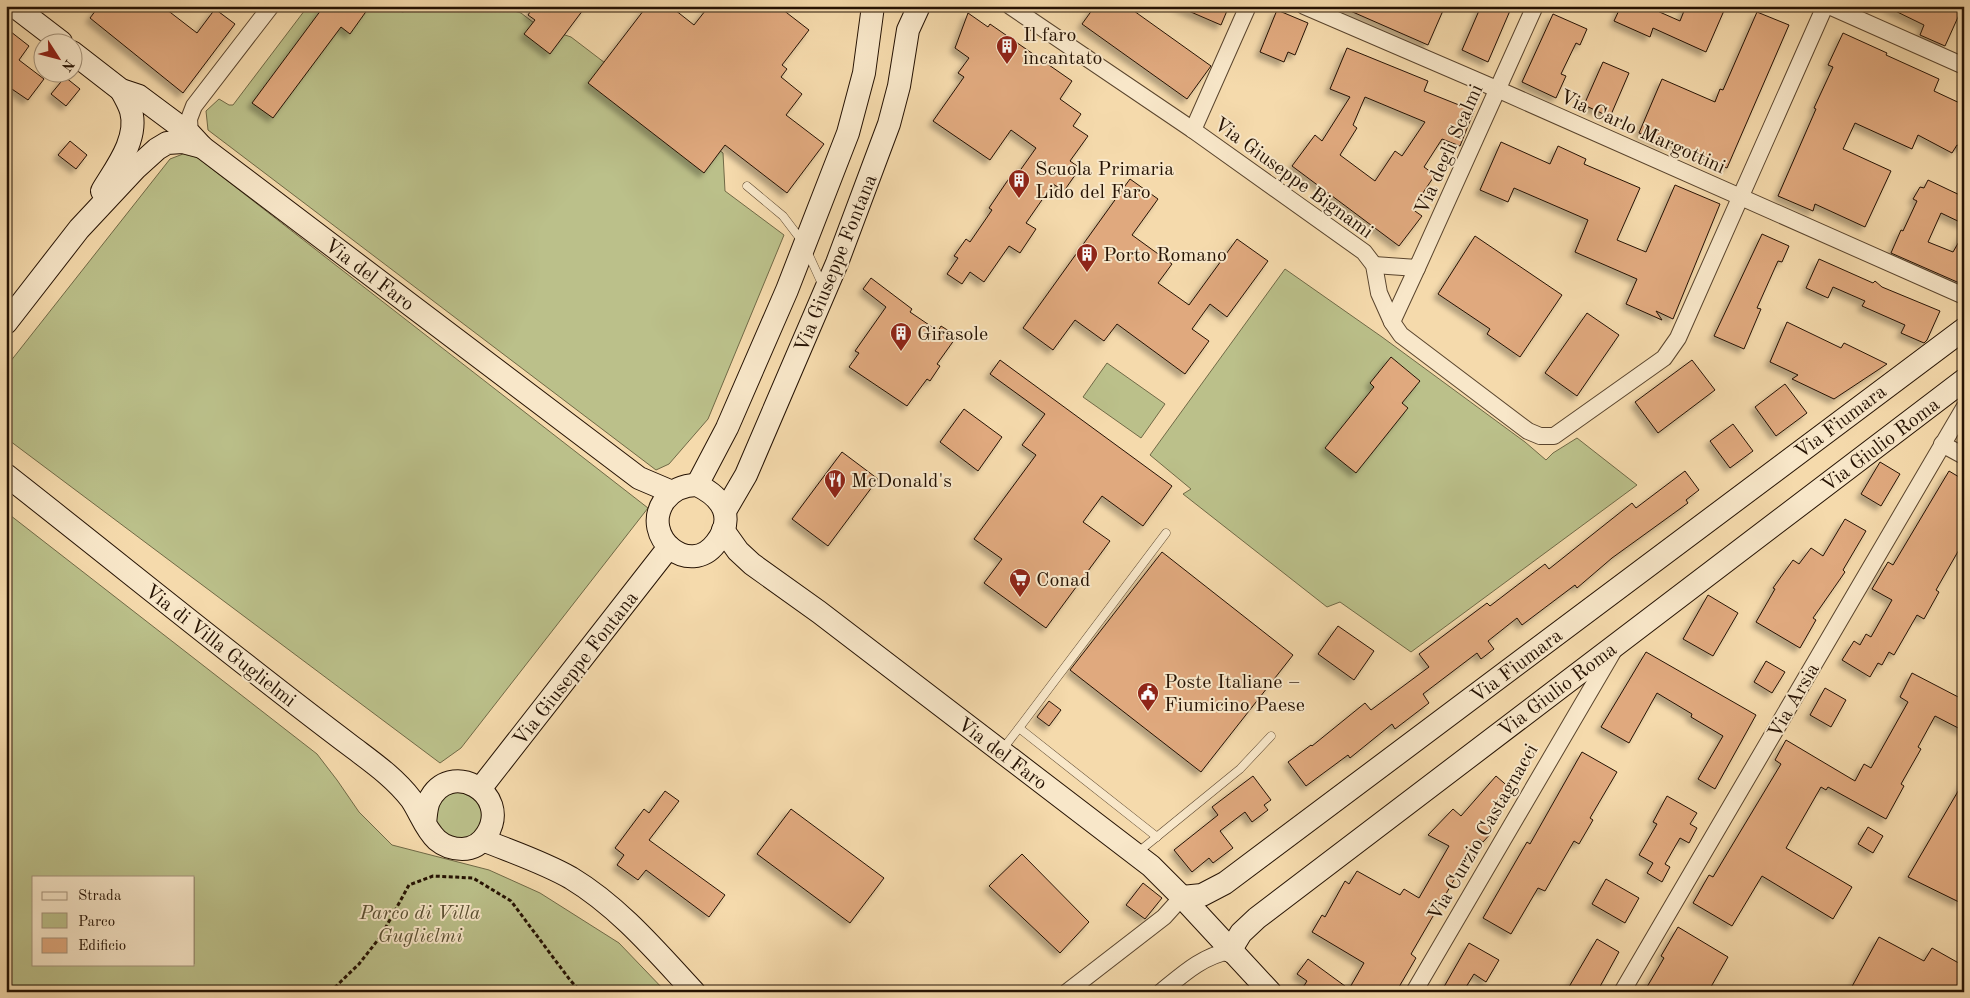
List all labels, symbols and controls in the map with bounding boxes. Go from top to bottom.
place label: Il faro incantato [1023,26,1102,69]
north arrow [32,32,82,82]
building icon: Il faro incantato [995,34,1019,65]
text: N [59,57,77,74]
street label: Via degli Scalmi [1412,82,1487,218]
street label: Via Carlo Margottini [1556,87,1728,178]
street label: Via Giuseppe Bignami [1210,114,1376,243]
place label: Scuola Primaria Lido del Faro [1035,160,1174,203]
building icon: Scuola Primaria Lido del Faro [1007,168,1031,199]
street label: Via Giuseppe Fontana [792,172,882,355]
street label: Via del Faro [320,236,417,316]
building icon: Porto Romano [1075,242,1099,273]
place label: Porto Romano [1103,246,1227,266]
building icon: Girasole [889,321,913,352]
place label: Girasole [917,325,988,345]
street label: Via Fiumara [1792,382,1891,463]
street label: Via Giulio Roma [1818,395,1944,496]
restaurant icon: McDonald's [823,468,847,499]
place label: McDonald's [851,472,952,492]
supermarket icon: Conad [1008,567,1032,598]
place label: Conad [1036,571,1090,591]
street label: Via di Villa Guglielmi [140,582,299,712]
street label: Via Giuseppe Fontana [510,588,643,750]
street label: Via Fiumara [1468,626,1567,707]
street label: Via Giulio Roma [1495,640,1621,741]
street label: Via Arsia [1765,660,1824,742]
place label: Poste Italiane – Fiumicino Paese [1164,673,1305,716]
public building icon: Poste Italiane – Fiumicino Paese [1136,681,1160,712]
street label: Via del Faro [953,715,1050,795]
street label: Via Curzio Castagnacci [1425,741,1543,925]
legend [32,876,195,966]
text: Strada [78,889,122,904]
park label: Parco di Villa Guglielmi [358,904,481,947]
text: Parco [78,915,115,930]
text: Edificio [78,939,126,954]

